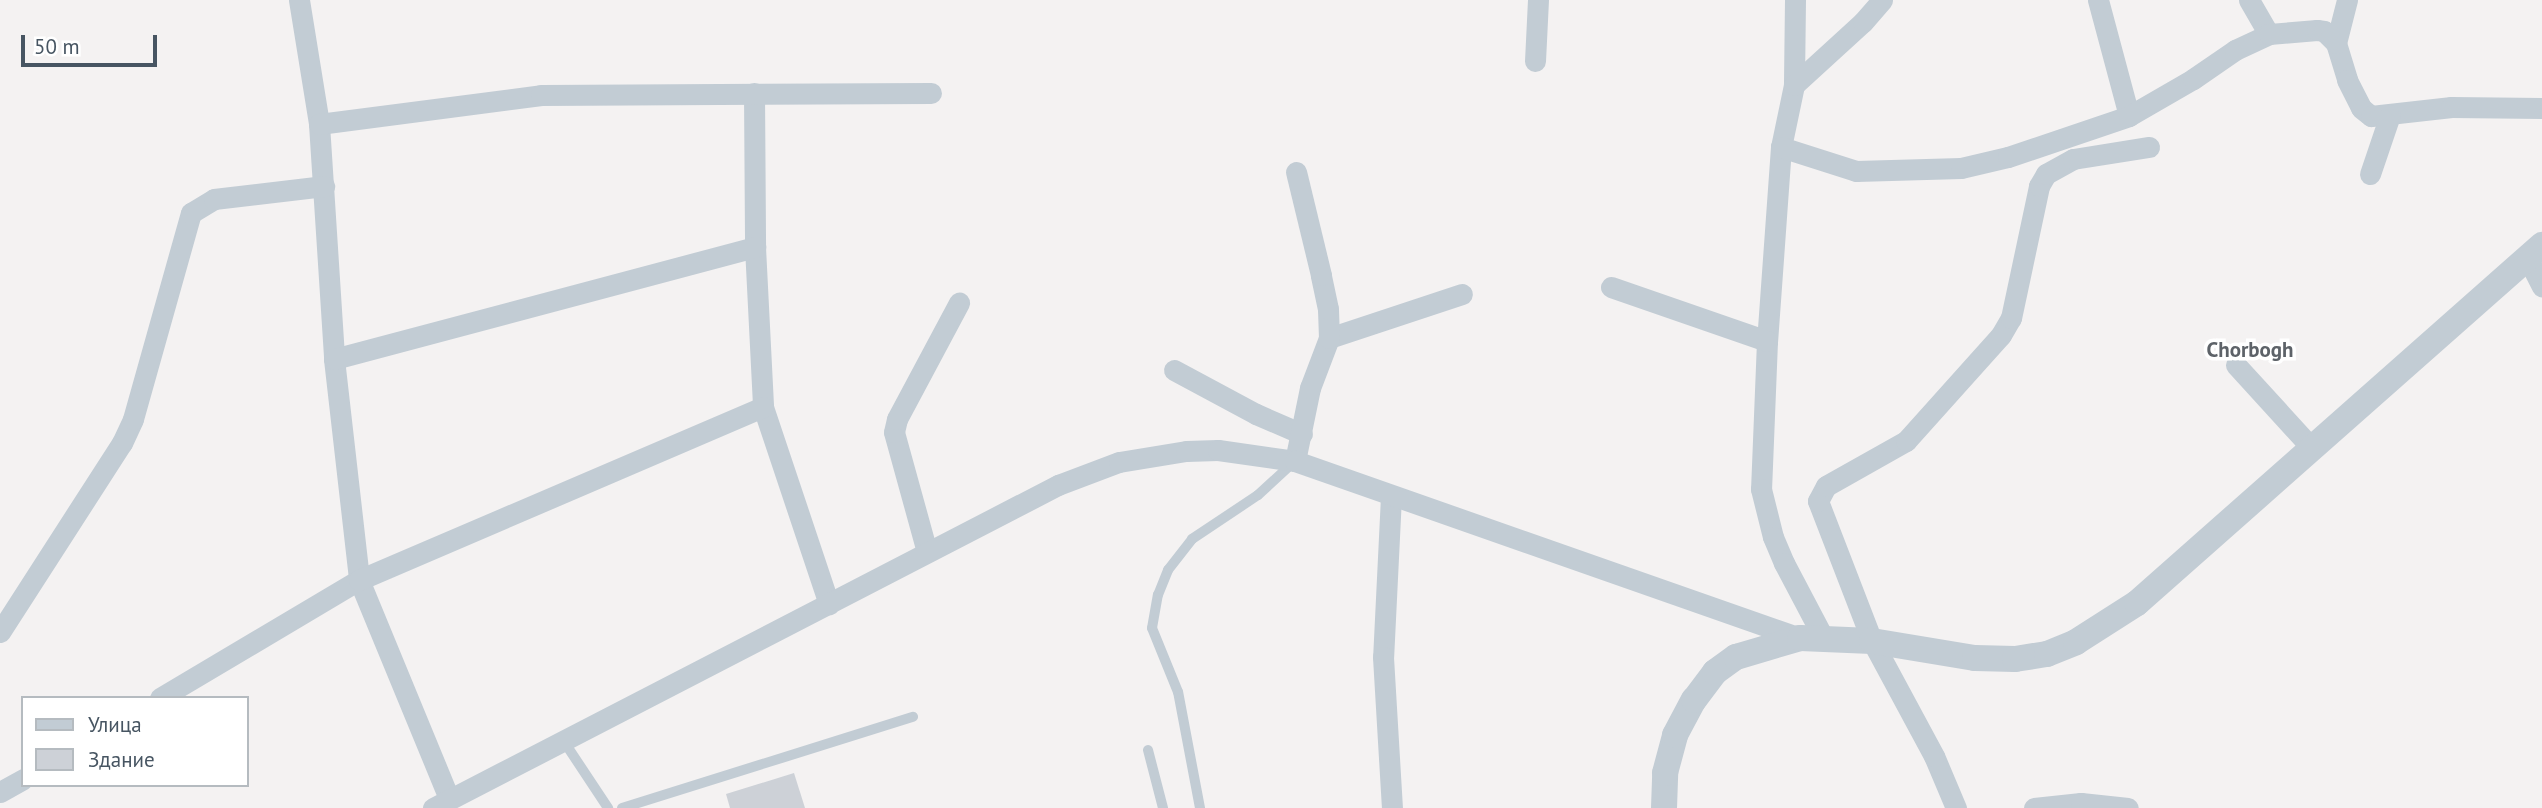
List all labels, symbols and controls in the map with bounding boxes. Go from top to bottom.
scale bar [24,21,161,65]
text: 50 m [34,33,80,60]
district label: Chorbogh [2206,337,2294,363]
legend [21,696,248,787]
text: Улица [88,711,142,738]
text: Здание [88,746,155,773]

